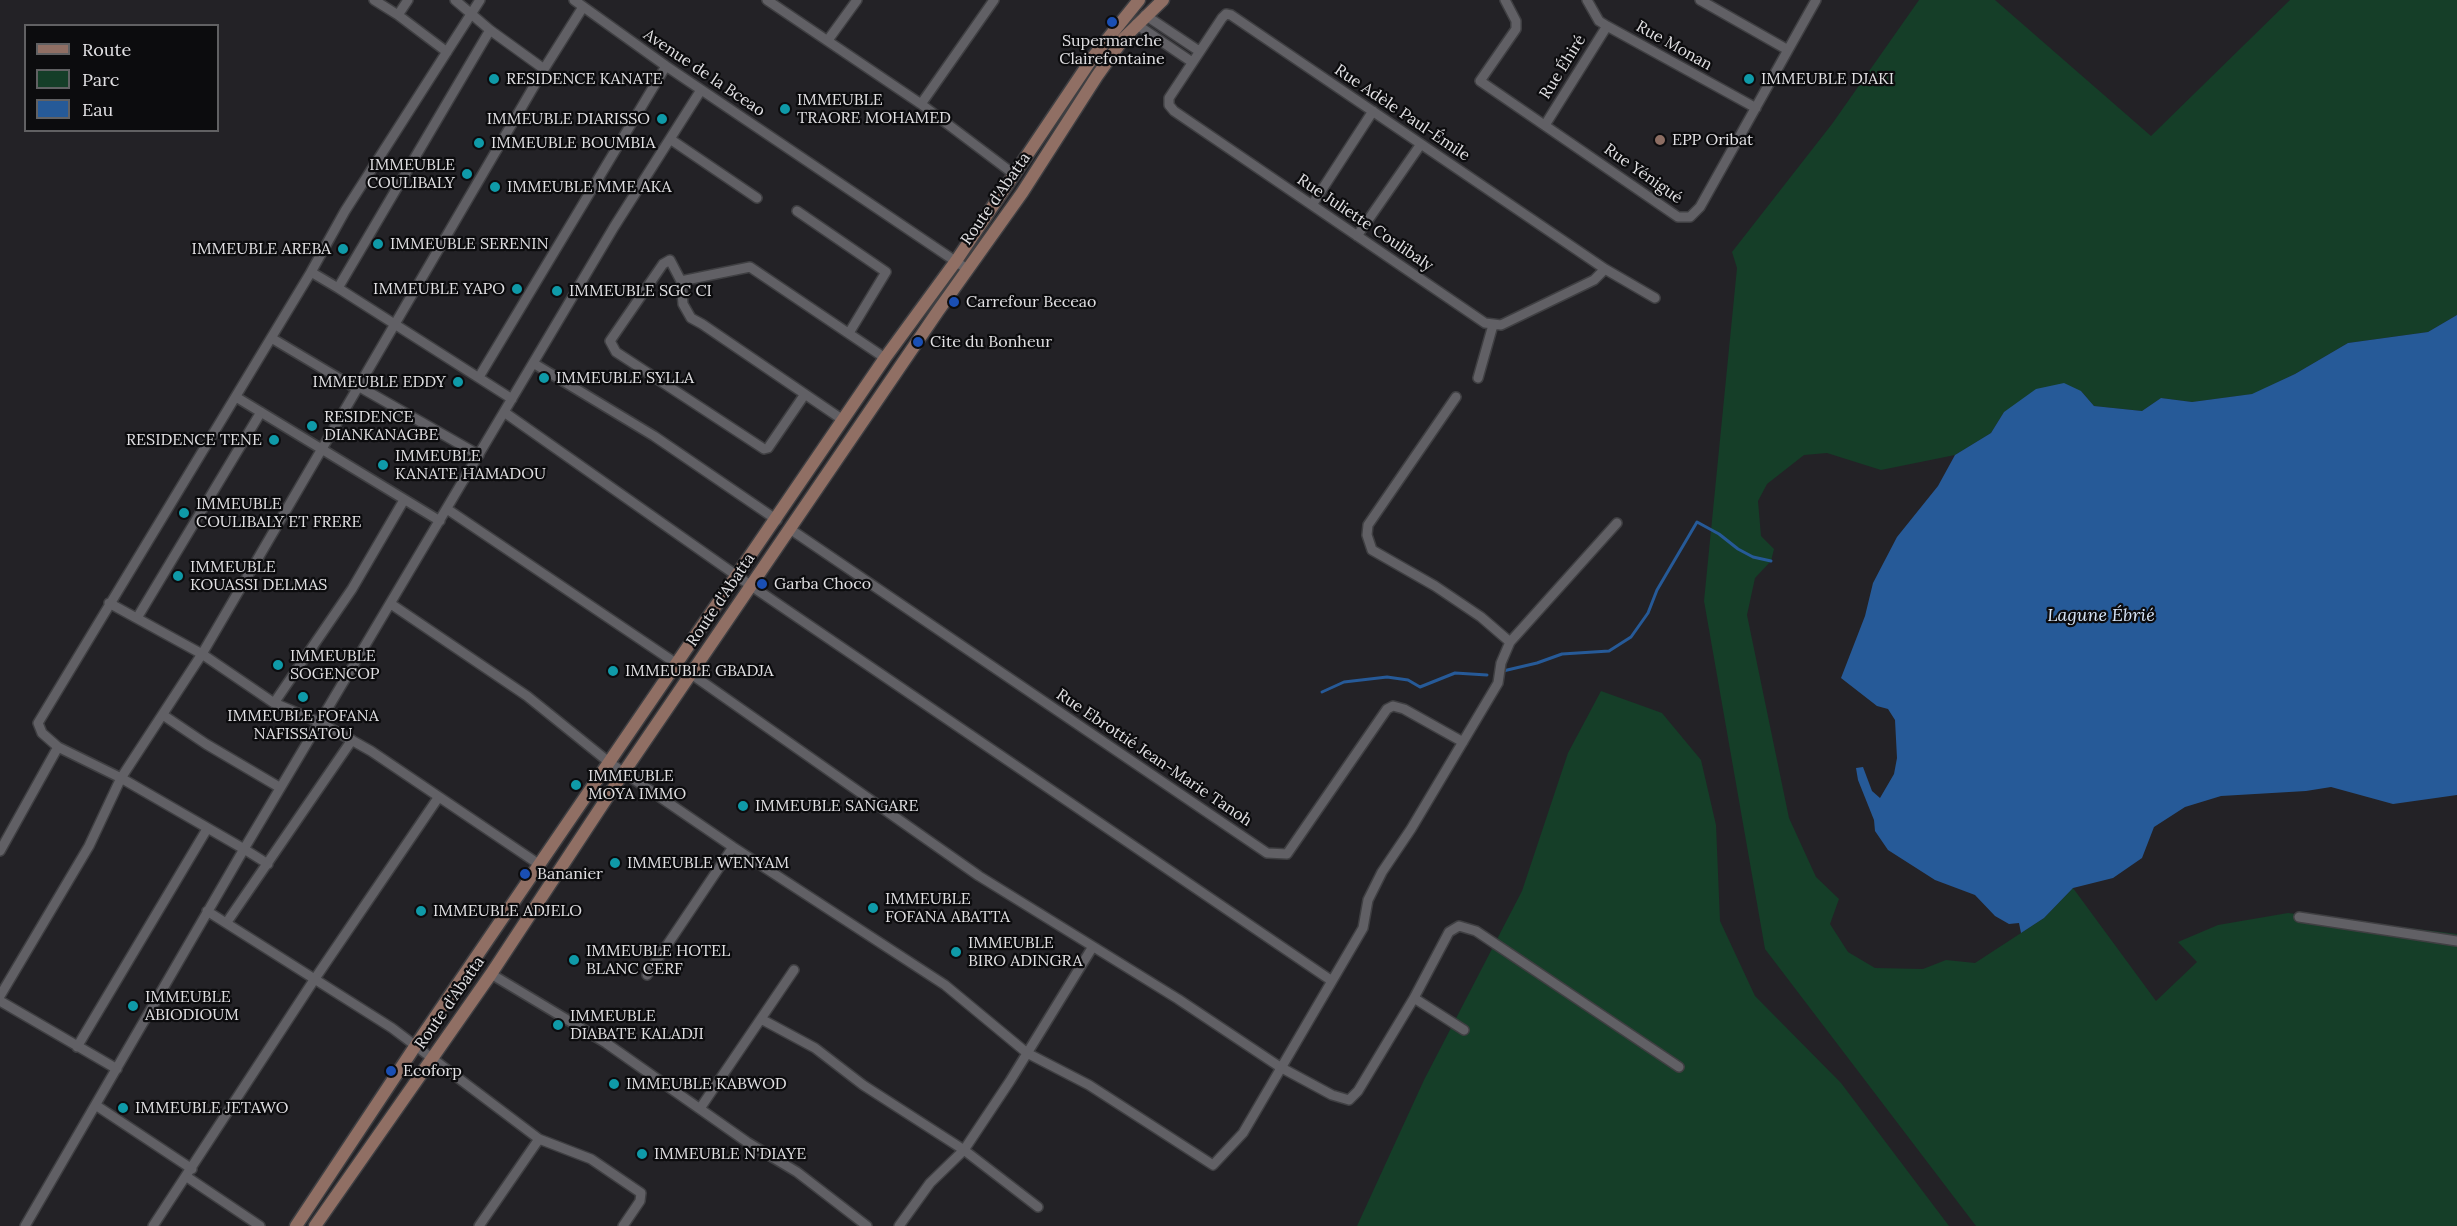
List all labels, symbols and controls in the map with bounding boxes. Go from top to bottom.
marker: Supermarche Clairefontaine [1105,15,1119,29]
street label: Rue Monan [1633,17,1715,75]
legend [24,24,219,132]
street label: Avenue de la Bceao [640,25,768,121]
place label: Supermarche Clairefontaine [1059,31,1165,69]
street label: Rue Éhiré [1536,31,1590,103]
text: Route [82,38,131,61]
street label: Rue Adèle Paul-Émile [1331,61,1473,165]
text: Parc [82,68,119,91]
place label: RESIDENCE KANATE [506,69,663,89]
place label: IMMEUBLE DJAKI [1761,69,1894,89]
marker: RESIDENCE KANATE [487,72,501,86]
marker: IMMEUBLE DJAKI [1742,72,1756,86]
place label: IMMEUBLE TRAORE MOHAMED [797,90,951,128]
text: Eau [82,98,113,121]
marker: IMMEUBLE TRAORE MOHAMED [778,102,792,116]
place label: IMMEUBLE DIARISSO [487,109,650,129]
marker: IMMEUBLE DIARISSO [655,112,669,126]
place label: EPP Oribat [1672,130,1753,150]
place label: IMMEUBLE BOUMBIA [491,133,655,153]
marker: EPP Oribat [1653,133,1667,147]
marker: IMMEUBLE BOUMBIA [472,136,486,150]
street label: Rue Yénigué [1600,140,1686,208]
street label: Route d'Abatta [957,149,1035,249]
place label: IMMEUBLE COULIBALY [367,155,455,193]
marker: IMMEUBLE COULIBALY [460,167,474,181]
street label: Rue Juliette Coulibaly [1293,170,1437,276]
place label: IMMEUBLE MME AKA [507,177,671,197]
marker: IMMEUBLE MME AKA [488,180,502,194]
place label: IMMEUBLE SERENIN [390,234,549,254]
marker: IMMEUBLE SERENIN [371,237,385,251]
place label: IMMEUBLE AREBA [192,239,331,259]
marker: IMMEUBLE AREBA [336,242,350,256]
place label: IMMEUBLE YAPO [373,279,505,299]
place label: IMMEUBLE SGC CI [569,281,712,301]
marker: IMMEUBLE YAPO [510,282,524,296]
marker: IMMEUBLE SGC CI [550,284,564,298]
place label: Carrefour Beceao [966,292,1096,312]
marker: Carrefour Beceao [947,295,961,309]
place label: Cite du Bonheur [930,332,1052,352]
marker: Cite du Bonheur [911,335,925,349]
place label: IMMEUBLE SYLLA [556,368,694,388]
marker: IMMEUBLE SYLLA [537,371,551,385]
place label: IMMEUBLE EDDY [313,372,446,392]
marker: IMMEUBLE EDDY [451,375,465,389]
place label: RESIDENCE DIANKANAGBE [324,407,438,445]
marker: RESIDENCE DIANKANAGBE [305,419,319,433]
place label: RESIDENCE TENE [126,430,262,450]
marker: RESIDENCE TENE [267,433,281,447]
place label: IMMEUBLE KANATE HAMADOU [395,446,546,484]
marker: IMMEUBLE KANATE HAMADOU [376,458,390,472]
place label: IMMEUBLE COULIBALY ET FRERE [196,494,361,532]
marker: IMMEUBLE COULIBALY ET FRERE [177,506,191,520]
street label: Route d'Abatta [683,550,759,650]
place label: IMMEUBLE KOUASSI DELMAS [190,557,327,595]
marker: IMMEUBLE KOUASSI DELMAS [171,569,185,583]
place label: Garba Choco [774,574,871,594]
marker: Garba Choco [755,577,769,591]
water label: Lagune Ébrié [2047,605,2155,627]
place label: IMMEUBLE SOGENCOP [290,646,379,684]
marker: IMMEUBLE SOGENCOP [271,658,285,672]
place label: IMMEUBLE GBADJA [625,661,774,681]
marker: IMMEUBLE GBADJA [606,664,620,678]
street label: Rue Ebrottié Jean-Marie Tanoh [1053,685,1255,831]
marker: IMMEUBLE FOFANA NAFISSATOU [296,690,310,704]
place label: IMMEUBLE FOFANA NAFISSATOU [227,706,379,744]
place label: IMMEUBLE MOYA IMMO [588,766,686,804]
marker: IMMEUBLE MOYA IMMO [569,778,583,792]
place label: IMMEUBLE SANGARE [755,796,918,816]
marker: IMMEUBLE SANGARE [736,799,750,813]
place label: IMMEUBLE WENYAM [627,853,789,873]
marker: IMMEUBLE WENYAM [608,856,622,870]
place label: Bananier [537,864,603,884]
marker: Bananier [518,867,532,881]
place label: IMMEUBLE FOFANA ABATTA [885,889,1010,927]
place label: IMMEUBLE ADJELO [433,901,582,921]
marker: IMMEUBLE FOFANA ABATTA [866,901,880,915]
marker: IMMEUBLE ADJELO [414,904,428,918]
place label: IMMEUBLE BIRO ADINGRA [968,933,1082,971]
place label: IMMEUBLE HOTEL BLANC CERF [586,941,730,979]
marker: IMMEUBLE BIRO ADINGRA [949,945,963,959]
street label: Route d'Abatta [411,953,489,1053]
marker: IMMEUBLE HOTEL BLANC CERF [567,953,581,967]
place label: IMMEUBLE ABIODIOUM [145,987,239,1025]
marker: IMMEUBLE ABIODIOUM [126,999,140,1013]
place label: IMMEUBLE DIABATE KALADJI [570,1006,704,1044]
marker: IMMEUBLE DIABATE KALADJI [551,1018,565,1032]
place label: Ecoforp [403,1061,462,1081]
marker: Ecoforp [384,1064,398,1078]
place label: IMMEUBLE KABWOD [626,1074,787,1094]
marker: IMMEUBLE KABWOD [607,1077,621,1091]
place label: IMMEUBLE JETAWO [135,1098,288,1118]
marker: IMMEUBLE JETAWO [116,1101,130,1115]
place label: IMMEUBLE N'DIAYE [654,1144,806,1164]
marker: IMMEUBLE N'DIAYE [635,1147,649,1161]

